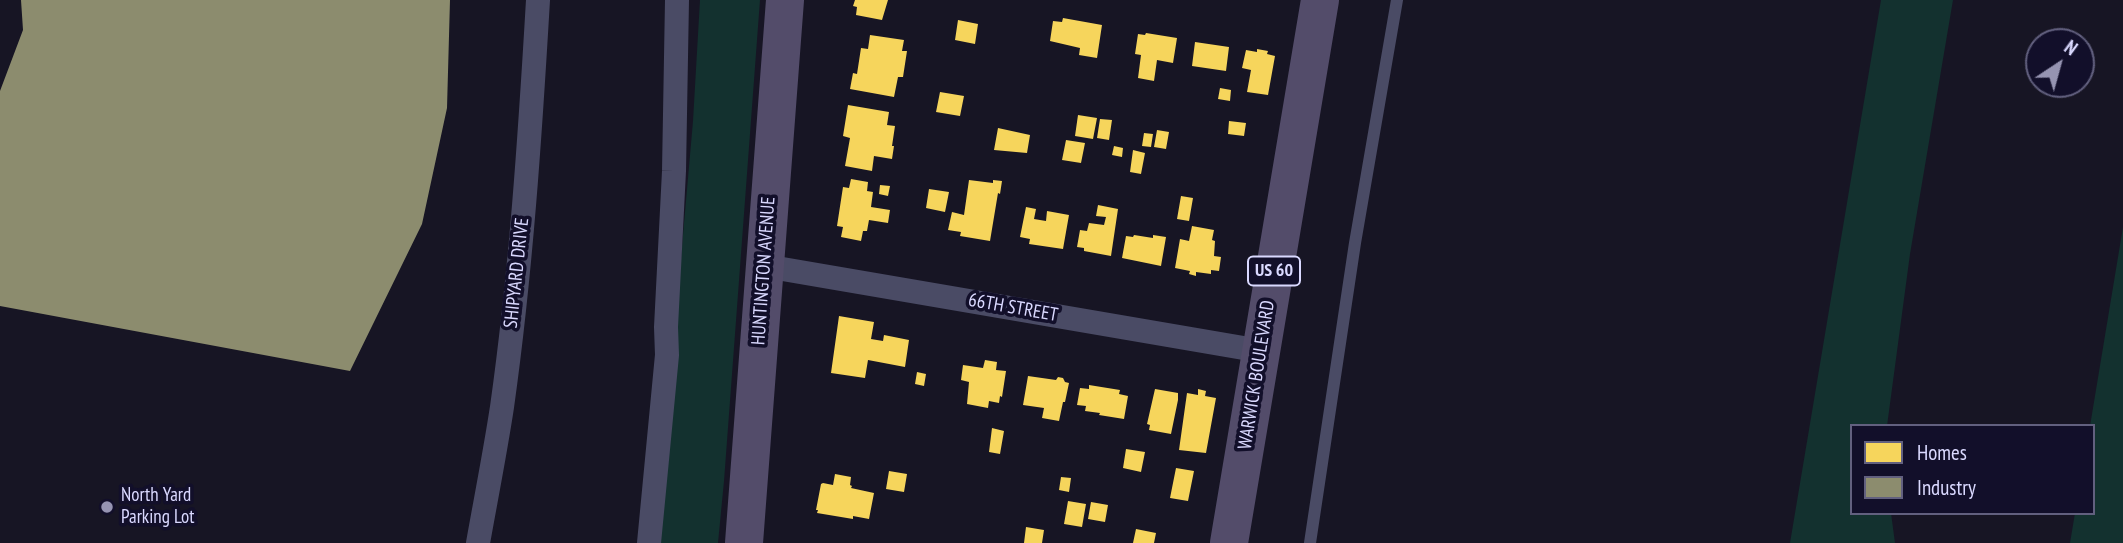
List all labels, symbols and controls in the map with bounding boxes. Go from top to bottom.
north arrow [2025,28,2095,98]
text: N [2060,35,2082,60]
street label: HUNTINGTON AVENUE [747,196,781,346]
street label: SHIPYARD DRIVE [500,217,534,329]
road number: US 60 [1248,256,1300,286]
street label: 66TH STREET [967,289,1059,327]
street label: WARWICK BOULEVARD [1234,299,1280,451]
legend [1850,424,2095,515]
text: Homes [1917,439,1967,466]
text: Industry [1917,474,1976,501]
place label: North Yard Parking Lot [121,485,194,529]
marker: North Yard Parking Lot [99,499,115,515]

